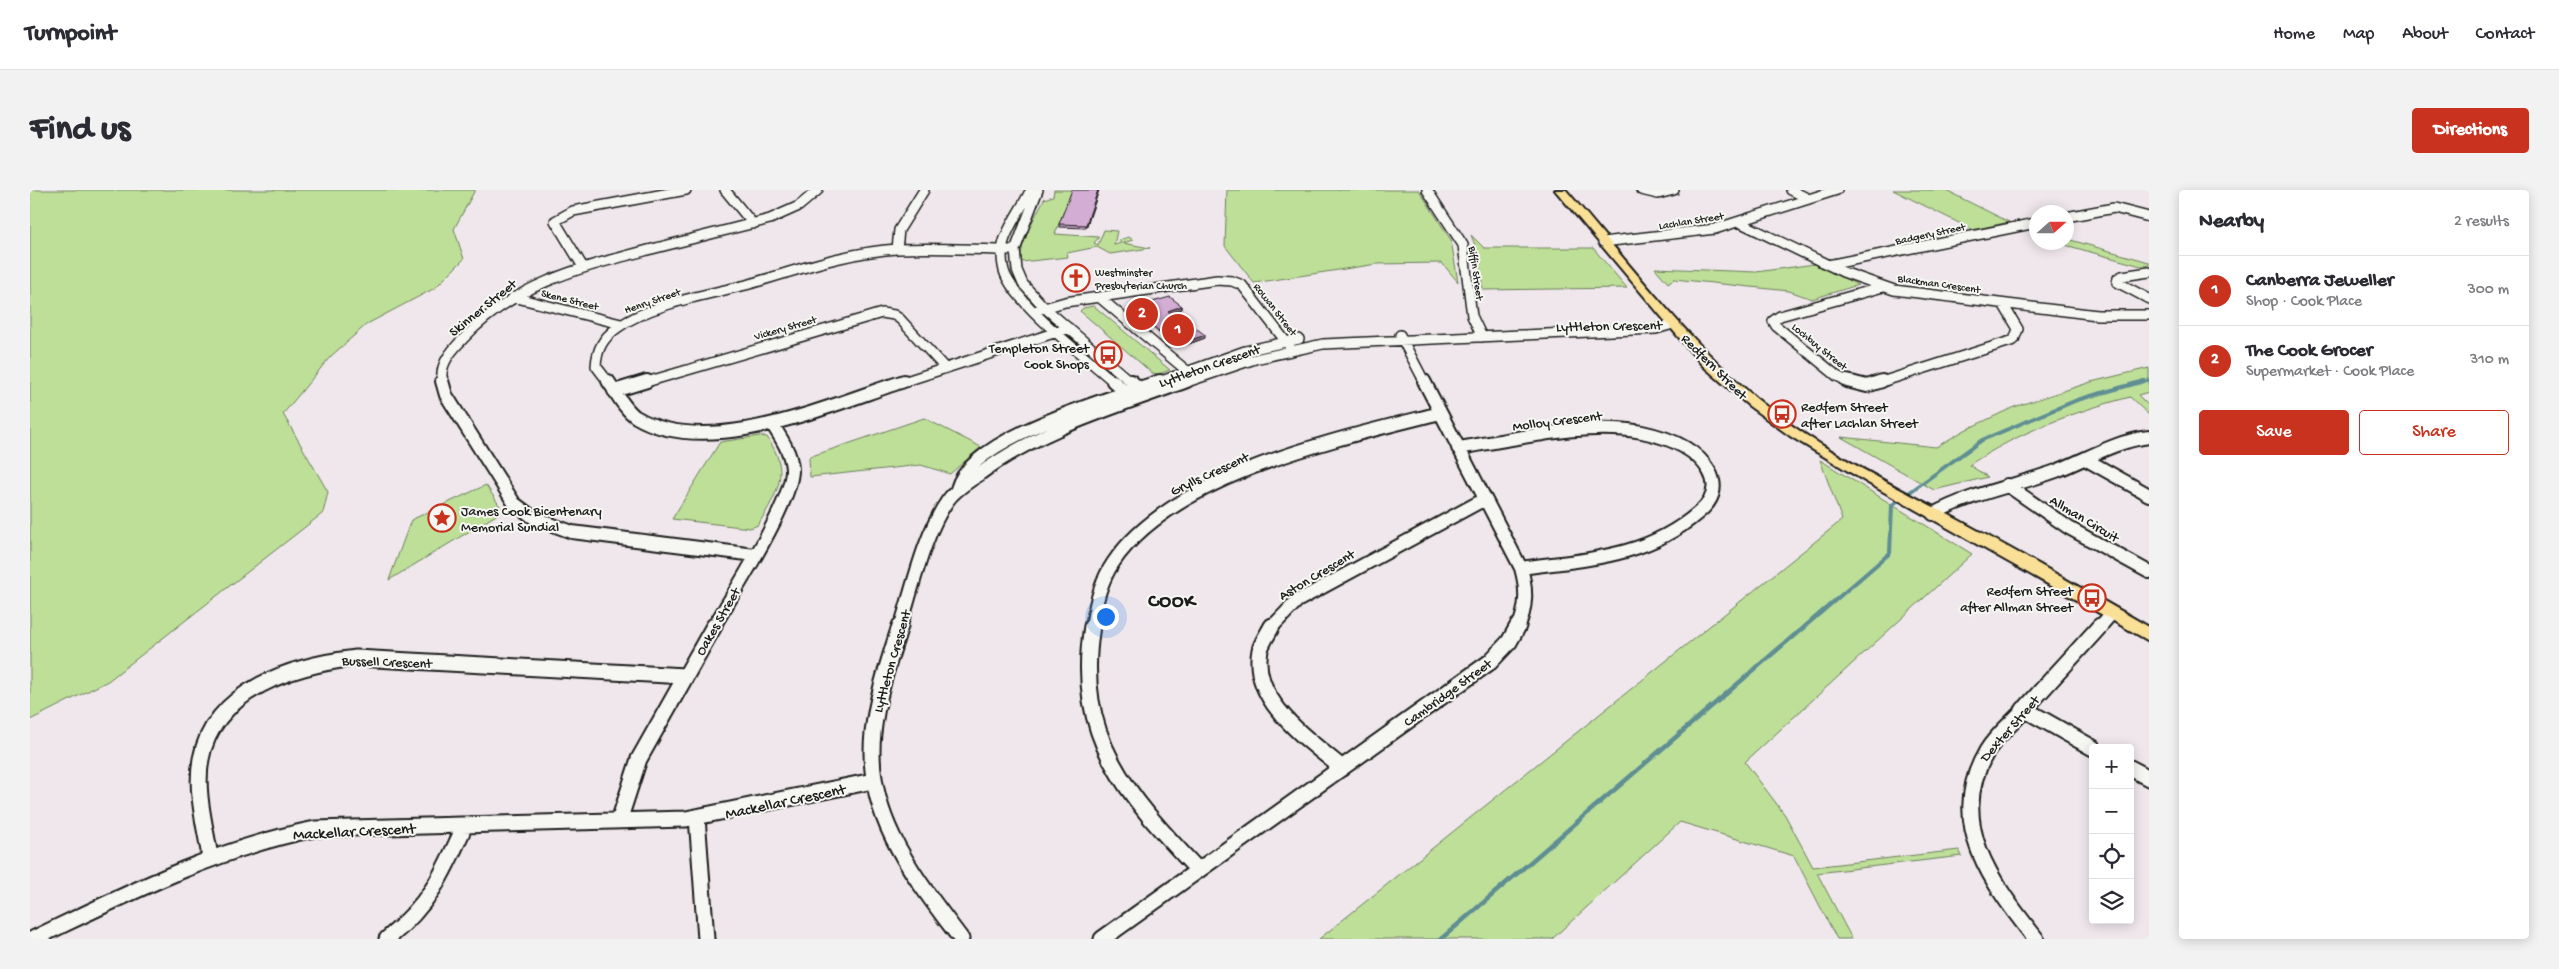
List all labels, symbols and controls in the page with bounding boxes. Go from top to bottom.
text: Turnpoint [25,20,116,49]
text: Home [2273,24,2315,45]
text: Map [2343,24,2374,45]
text: About [2402,24,2448,45]
text: Contact [2476,24,2534,45]
button: Directions [2412,108,2529,153]
text: Find us [30,110,130,151]
north arrow [2029,205,2074,250]
text: Nearby [2199,210,2264,235]
street label: Lachlan Street [1658,211,1726,233]
text: 2 results [2454,213,2509,232]
street label: Badgery Street [1893,221,1968,248]
street label: Biffin Street [1465,244,1486,302]
church icon: Westminster Presbyterian Church [1061,263,1091,293]
place label: Westminster Presbyterian Church [1094,268,1187,293]
text: Canberra Jeweller [2246,270,2394,293]
street label: Blackman Crescent [1896,273,1982,297]
street label: Skinner Street [446,276,522,341]
text: 1 [2212,281,2218,300]
text: 300 m [2467,281,2509,300]
street label: Rowan Street [1250,282,1300,340]
street label: Henry Street [623,286,684,317]
street label: Skene Street [540,288,601,314]
text: Shop · Cook Place [2246,293,2362,312]
pin: 2 [1126,295,1158,333]
pin: 1 [1162,311,1194,349]
street label: Vickery Street [752,314,819,344]
street label: Lyttleton Crescent [1556,318,1663,337]
street label: Lochbuy Street [1789,322,1850,374]
street label: Redfern Street [1677,331,1751,405]
bus stop icon: Templeton Street Cook Shops [1093,340,1123,370]
text: The Cook Grocer [2246,340,2372,363]
place label: Templeton Street Cook Shops [988,341,1090,374]
street label: Lyttleton Crescent [1157,342,1264,393]
text: 2 [2211,351,2219,370]
text: 310 m [2470,351,2509,370]
text: Supermarket · Cook Place [2246,363,2414,382]
bus stop icon: Redfern Street after Lachlan Street [1767,399,1797,429]
place label: Redfern Street after Lachlan Street [1801,400,1919,433]
street label: Molloy Crescent [1512,408,1604,436]
button: Save [2199,410,2349,455]
button: Share [2359,410,2509,455]
street label: Grylls Crescent [1168,449,1253,501]
street label: Allman Circuit [2046,493,2123,548]
place icon: James Cook Bicentenary Memorial Sundial [427,503,457,533]
place label: James Cook Bicentenary Memorial Sundial [461,504,602,537]
street label: Aston Crescent [1276,546,1359,605]
bus stop icon: Redfern Street after Allman Street [2077,583,2107,613]
street label: Oakes Street [693,584,746,659]
place label: Redfern Street after Allman Street [1960,584,2074,617]
district label: COOK [1147,591,1197,614]
your location [1093,604,1119,630]
street label: Lyttleton Crescent [871,607,917,715]
street label: Bussell Crescent [341,653,433,674]
street label: Cambridge Street [1401,656,1497,732]
street label: Dexter Street [1977,692,2045,767]
map controls [2089,744,2134,924]
button: + [2089,744,2134,789]
street label: Mackellar Crescent [724,781,849,825]
button: − [2089,789,2134,834]
street label: Mackellar Crescent [293,821,417,846]
button: locate [2089,834,2134,879]
button: layers [2089,879,2134,924]

